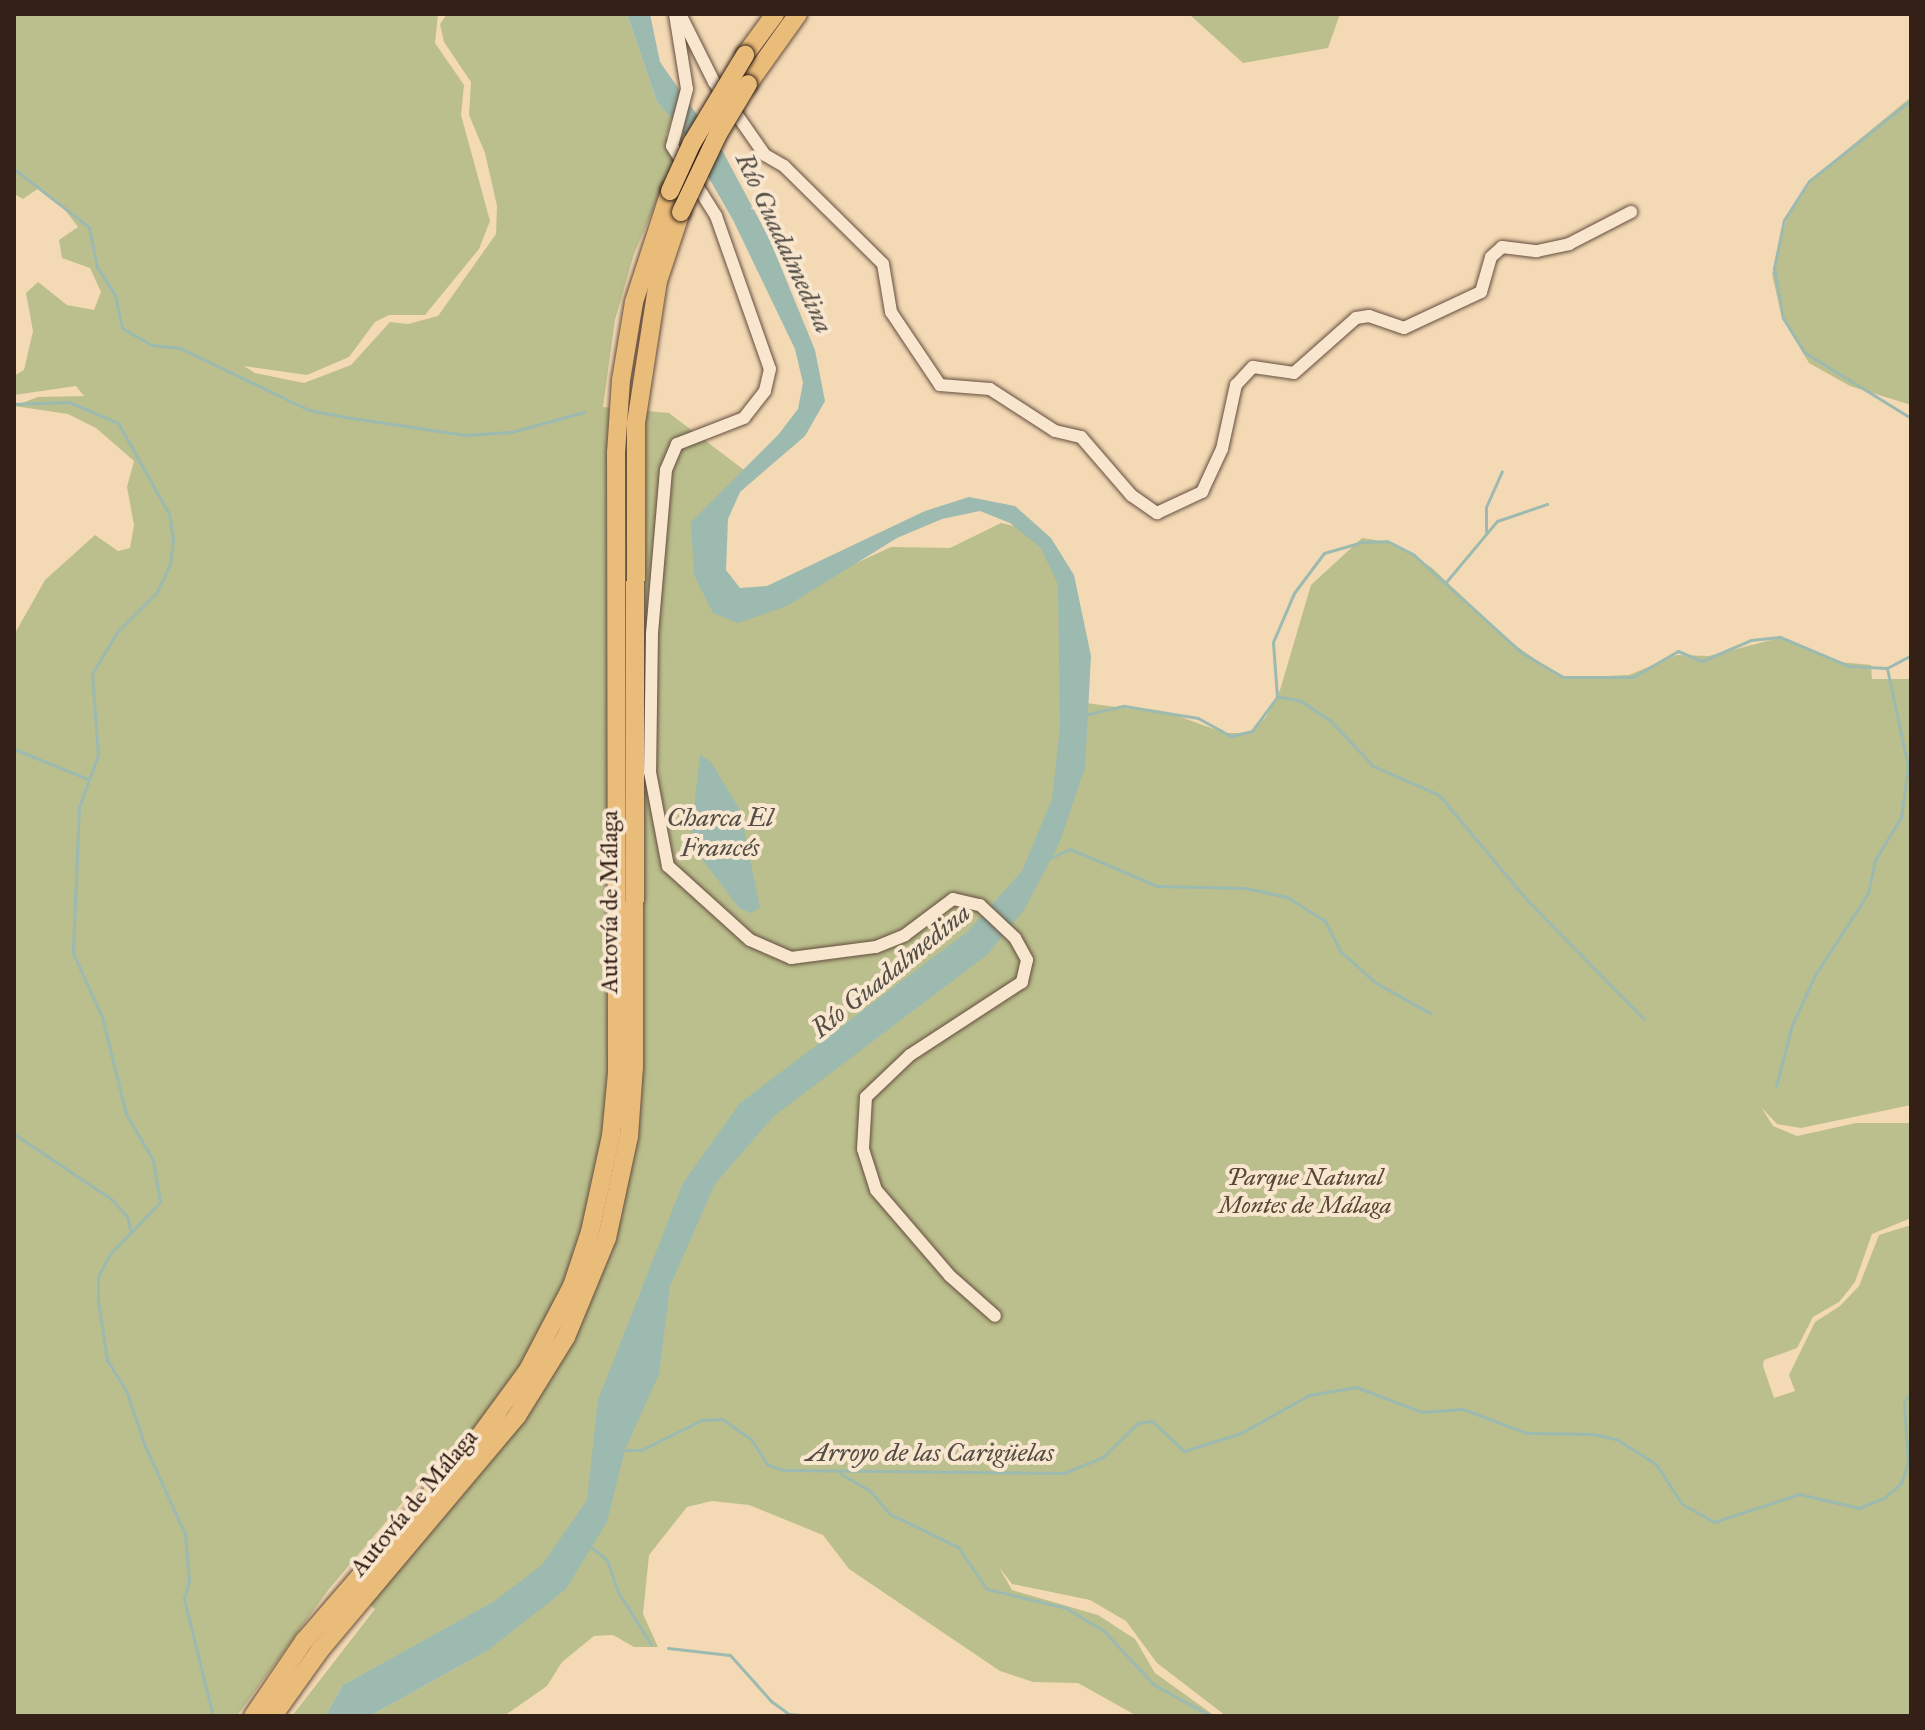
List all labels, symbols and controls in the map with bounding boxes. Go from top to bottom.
water label: Río Guadalmedina [729,148,839,338]
water label: Charca El Francés [667,802,773,864]
street label: Autovía de Málaga [596,811,624,993]
water label: Río Guadalmedina [805,897,977,1045]
park label: Parque Natural Montes de Málaga [1219,1164,1391,1220]
street label: Autovía de Málaga [344,1424,484,1582]
water label: Arroyo de las Carigüelas [806,1437,1054,1469]

